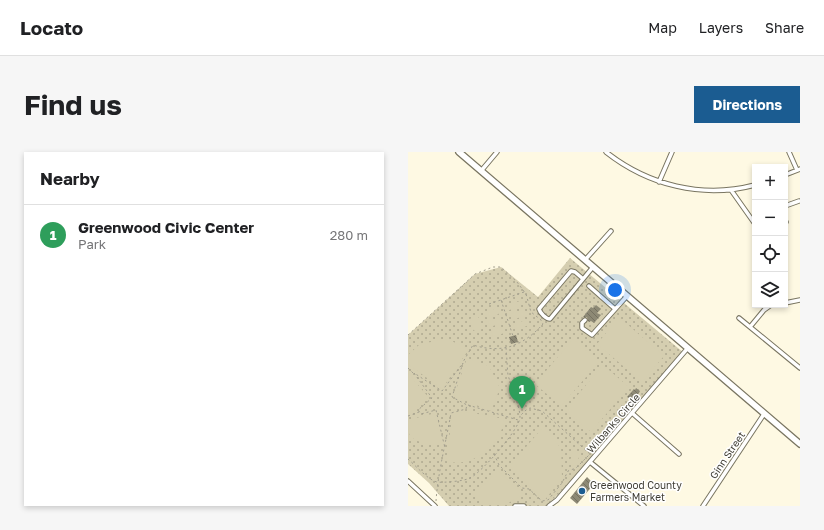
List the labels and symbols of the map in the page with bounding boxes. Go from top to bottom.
your location [605,280,625,300]
pin: 1 [509,376,535,409]
street label: Wilbanks Circle [584,391,642,455]
street label: Ginn Street [707,429,747,481]
place label: Greenwood County Farmers Market [590,479,682,503]
marker: Greenwood County Farmers Market [577,486,587,496]

